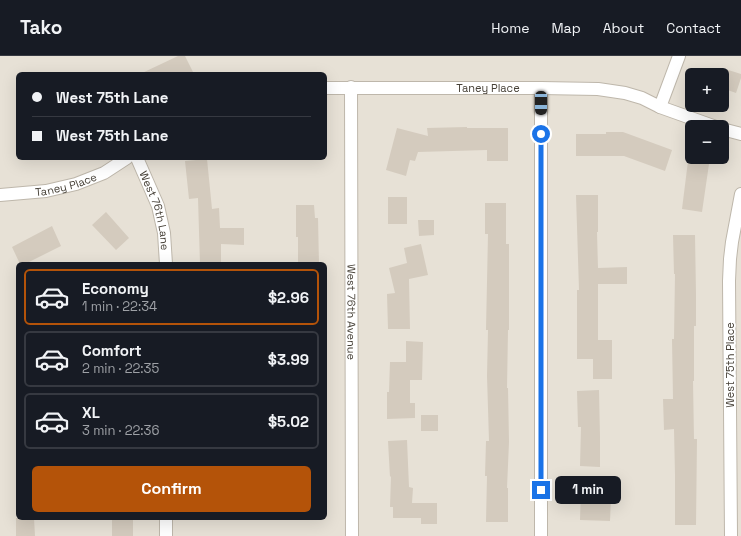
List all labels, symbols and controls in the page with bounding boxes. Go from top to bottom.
text: Tako [20,15,62,40]
text: Home [491,19,529,37]
text: Map [551,19,581,37]
text: About [603,19,644,37]
text: Contact [666,19,721,37]
map controls [685,68,729,164]
button: + [685,68,729,112]
street label: Taney Place [456,81,520,95]
text: West 75th Lane [56,88,168,107]
car [535,91,547,115]
button: − [685,120,729,164]
route start [532,125,550,143]
text: West 75th Lane [56,126,168,145]
street label: West 76th Lane [136,169,172,251]
street label: Taney Place [35,170,99,199]
street label: West 76th Avenue [344,264,359,360]
icon: car [34,279,70,315]
text: Economy [82,279,149,298]
text: $2.96 [268,288,309,307]
text: 1 min · 22:34 [82,298,157,315]
street label: West 75th Place [723,322,737,408]
icon: car [34,341,70,377]
text: Comfort [82,341,142,360]
text: $3.99 [268,350,309,369]
text: 2 min · 22:35 [82,360,159,377]
icon: car [34,403,70,439]
text: XL [82,403,100,422]
text: $5.02 [268,412,309,431]
text: 3 min · 22:36 [82,422,159,439]
button: Confirm [32,466,311,512]
callout: 1 min [555,476,621,504]
route end [532,481,550,499]
text: 1 min [572,481,604,498]

